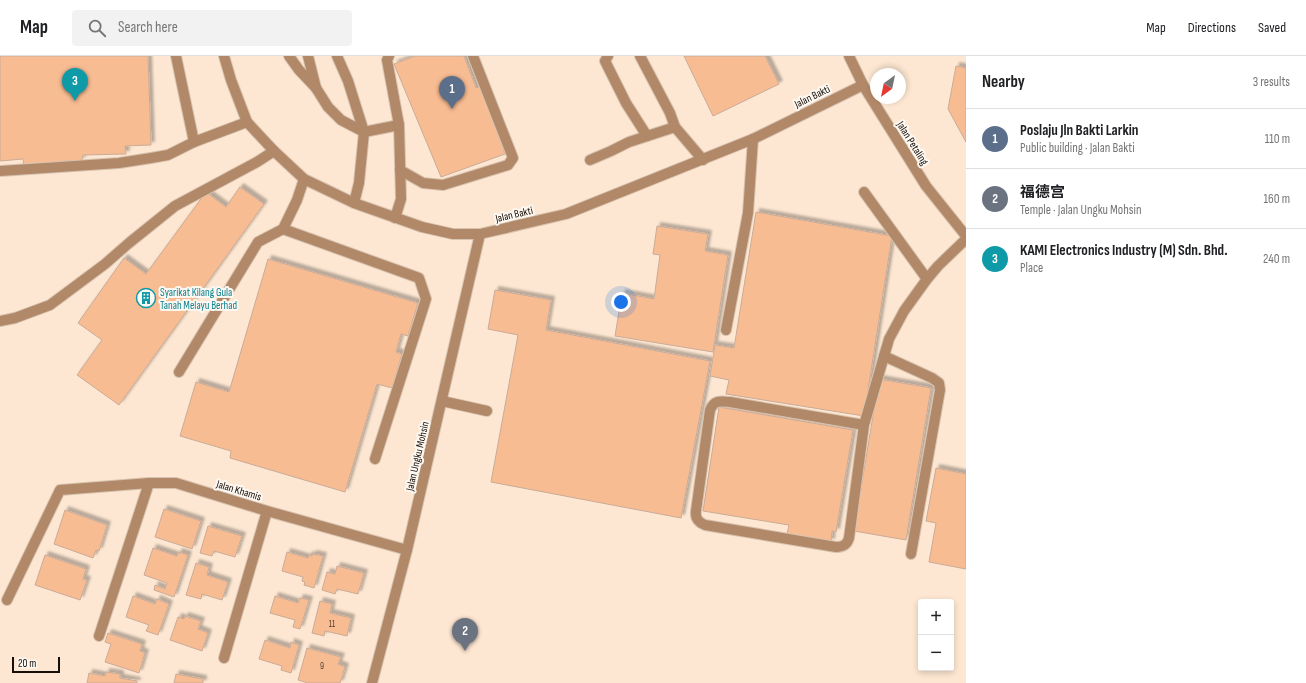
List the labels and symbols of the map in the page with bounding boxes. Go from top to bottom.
pin: 3 [62,68,88,101]
north arrow [870,68,906,104]
pin: 1 [439,76,465,109]
street label: Jalan Bakti [791,82,832,111]
street label: Jalan Petaling [893,118,931,168]
street label: Jalan Bakti [493,204,534,225]
place label: Syarikat Kilang Gula Tanah Melayu Berhad [160,286,238,312]
building icon: Syarikat Kilang Gula Tanah Melayu Berhad [135,287,157,309]
your location [611,292,631,312]
street label: Jalan Ungku Mohsin [403,420,432,493]
street label: Jalan Khamis [214,477,263,503]
pin: 2 [452,618,478,651]
house number: 11 [329,619,336,630]
scale bar [12,655,60,674]
house number: 9 [320,661,324,672]

